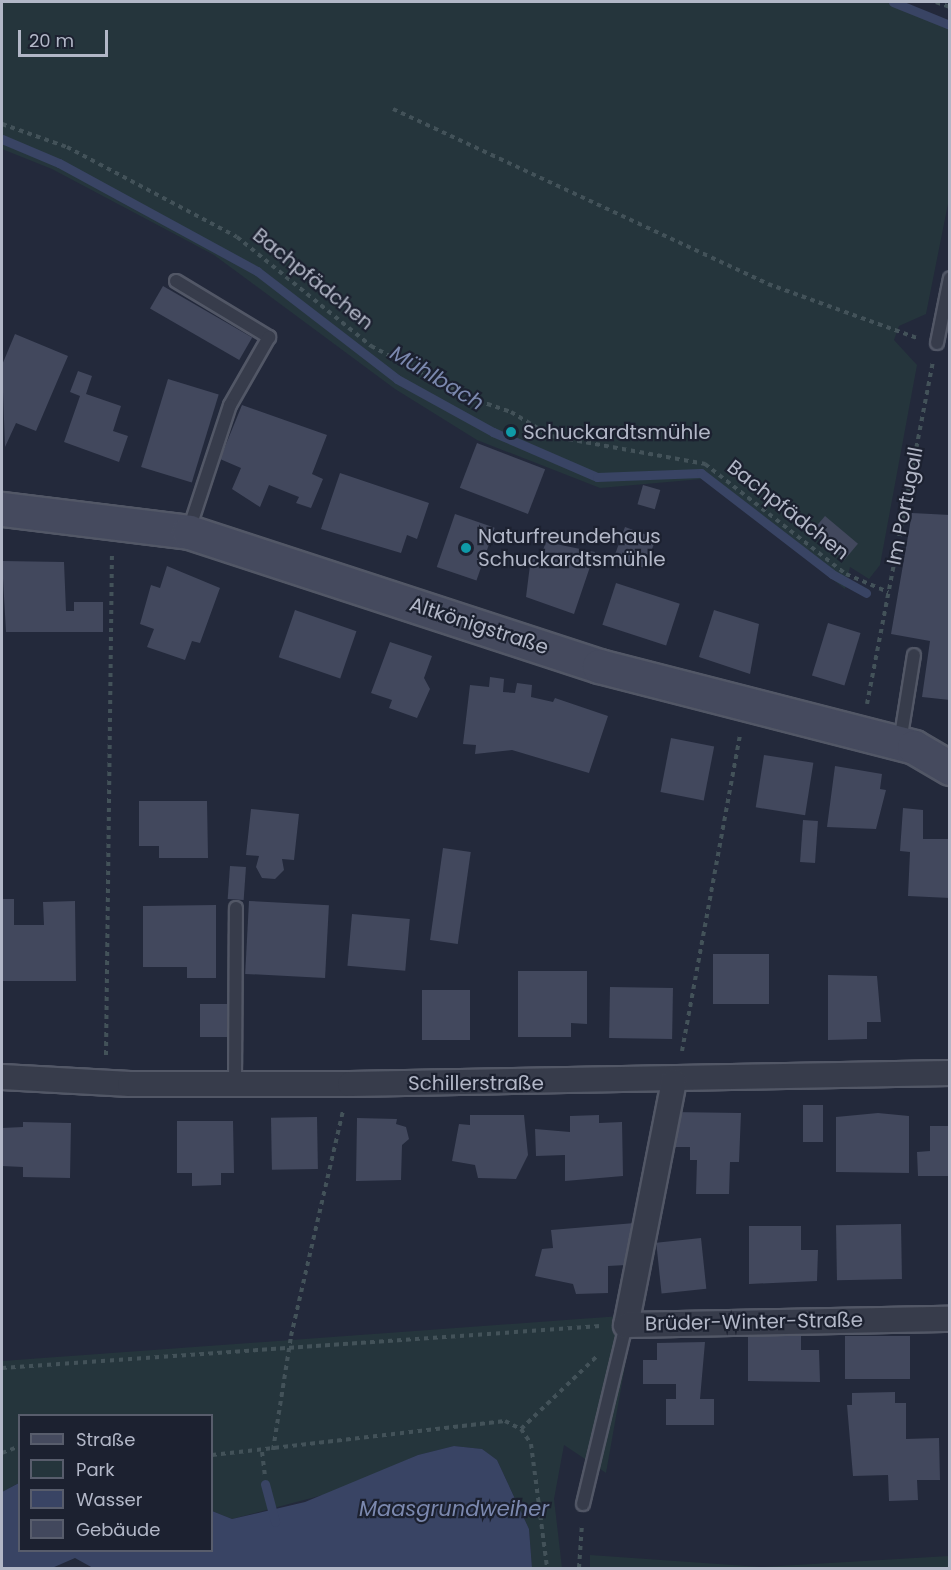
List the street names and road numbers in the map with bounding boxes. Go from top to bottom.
street label: Bachpfädchen [248,223,378,335]
street label: Im Portugall [882,445,928,567]
street label: Bachpfädchen [722,455,854,565]
street label: Altkönigstraße [406,592,552,660]
street label: Schillerstraße [408,1071,544,1095]
street label: Brüder-Winter-Straße [645,1308,863,1336]

